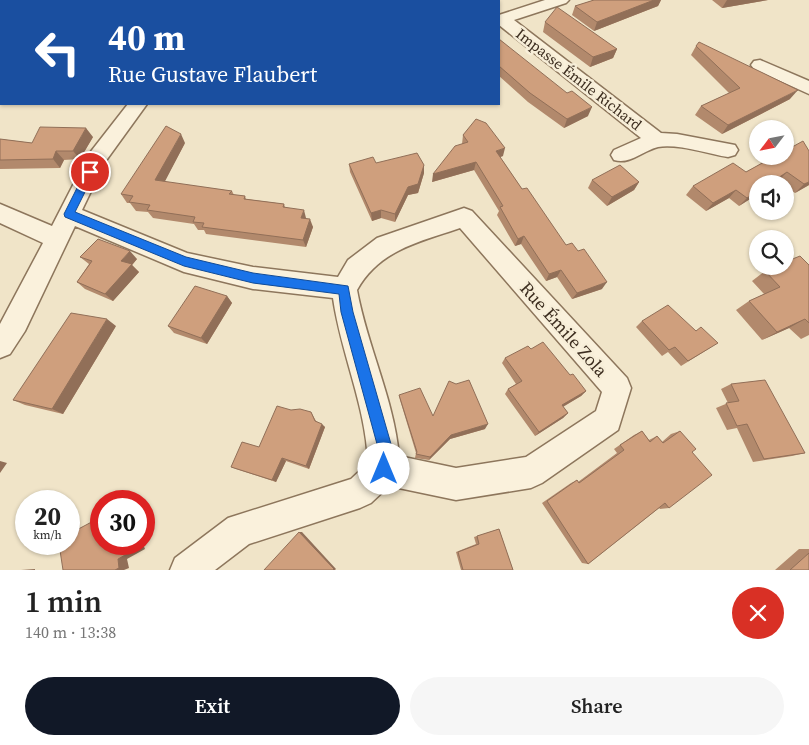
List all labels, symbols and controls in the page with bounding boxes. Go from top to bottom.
text: 40 m [108,14,185,62]
icon: left [25,20,90,85]
street label: Impasse Émile Richard [512,23,647,135]
text: Rue Gustave Flaubert [108,59,317,89]
north arrow [749,120,794,165]
map controls [749,120,794,275]
pin [69,151,111,193]
icon: arrive [76,158,104,186]
button: sound [749,175,794,220]
button: search [749,230,794,275]
street label: Rue Émile Zola [514,276,614,383]
position arrow [357,442,409,494]
speed limit sign: 30 [90,490,155,555]
text: 20 [34,499,61,533]
text: km/h [33,527,62,543]
text: 1 min [25,581,102,622]
button: close [732,587,784,639]
text: 140 m · 13:38 [25,621,116,643]
button: Exit [25,677,400,735]
button: Share [410,677,784,735]

